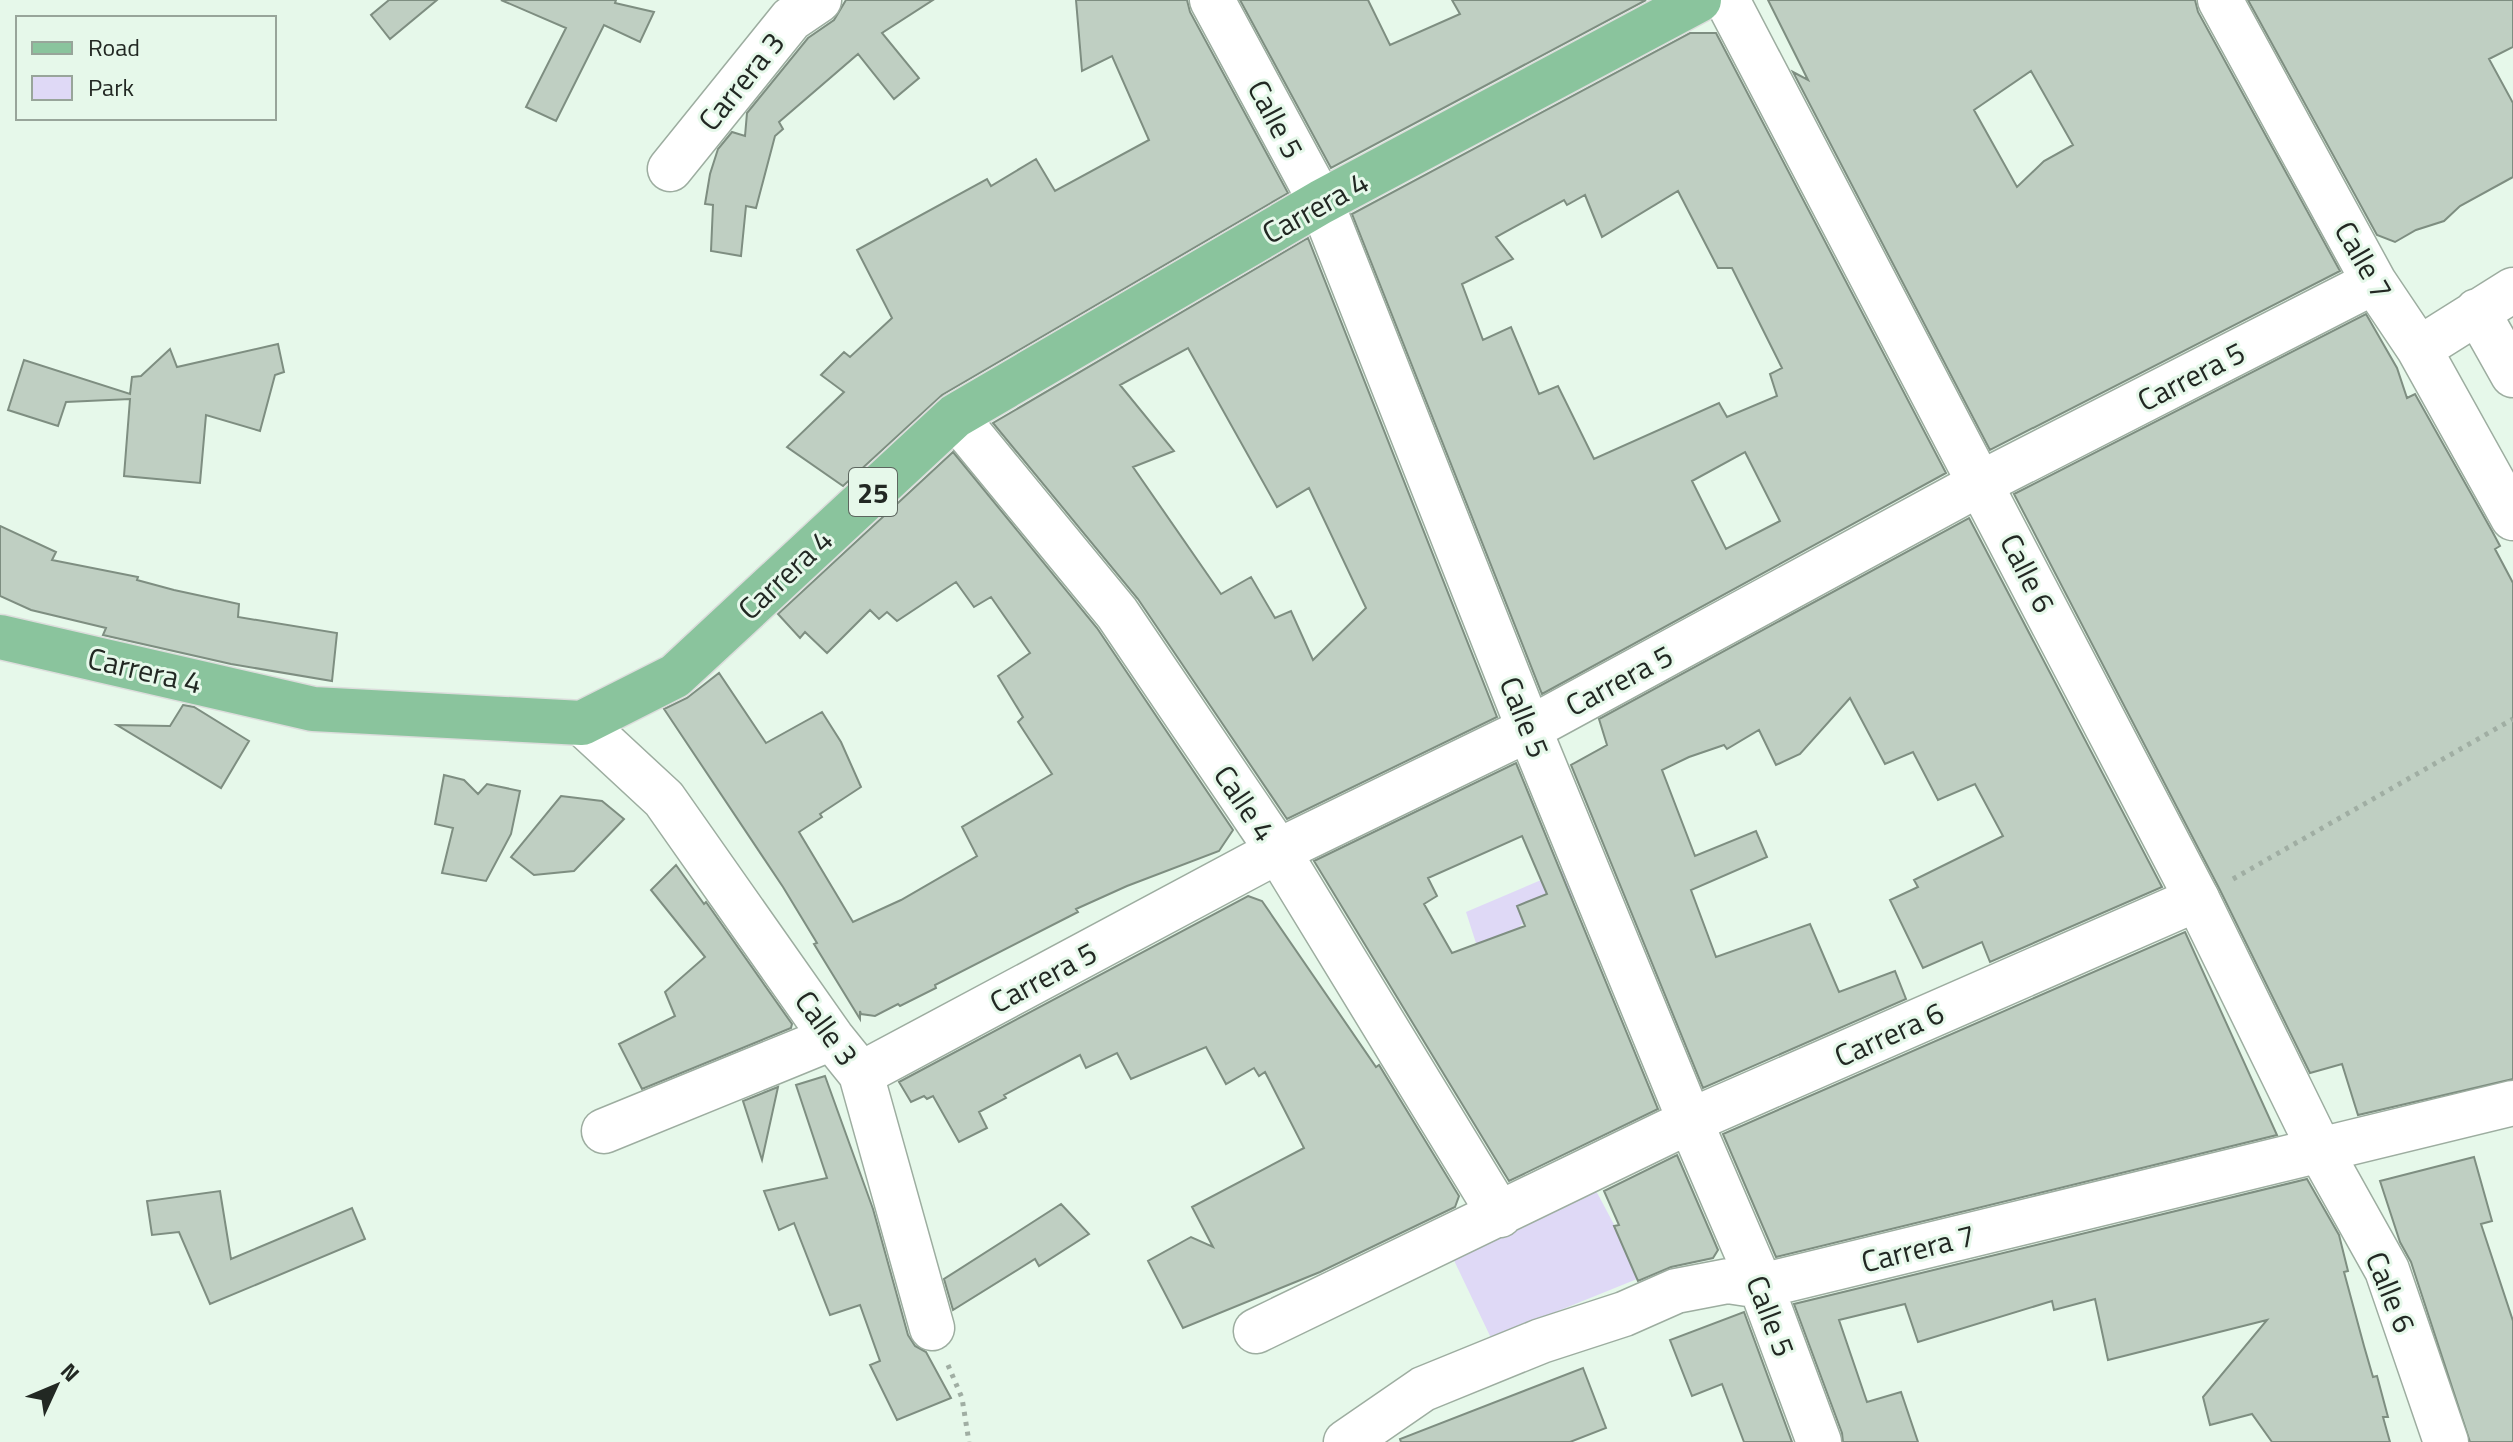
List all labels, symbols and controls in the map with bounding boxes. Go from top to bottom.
legend [16,16,276,120]
street label: Carrera 3 [687,22,795,140]
text: Road [88,29,140,65]
text: Park [88,69,134,105]
street label: Calle 5 [1236,71,1316,167]
street label: Carrera 4 [1253,159,1377,255]
street label: Calle 7 [2323,212,2405,308]
street label: Carrera 5 [2129,329,2253,423]
road number: 25 [849,468,897,516]
street label: Carrera 4 [727,518,843,630]
street label: Calle 6 [1988,525,2068,621]
street label: Carrera 5 [1557,633,1681,727]
street label: Carrera 4 [83,635,207,705]
street label: Calle 5 [1488,670,1562,764]
street label: Calle 4 [1203,755,1287,851]
street label: Carrera 5 [981,930,1105,1024]
street label: Calle 3 [784,981,870,1075]
street label: Carrera 6 [1827,989,1951,1079]
street label: Carrera 7 [1856,1212,1980,1284]
street label: Calle 6 [2354,1245,2428,1339]
street label: Calle 5 [1735,1269,1807,1363]
north arrow [16,1346,96,1426]
text: N [53,1355,88,1389]

